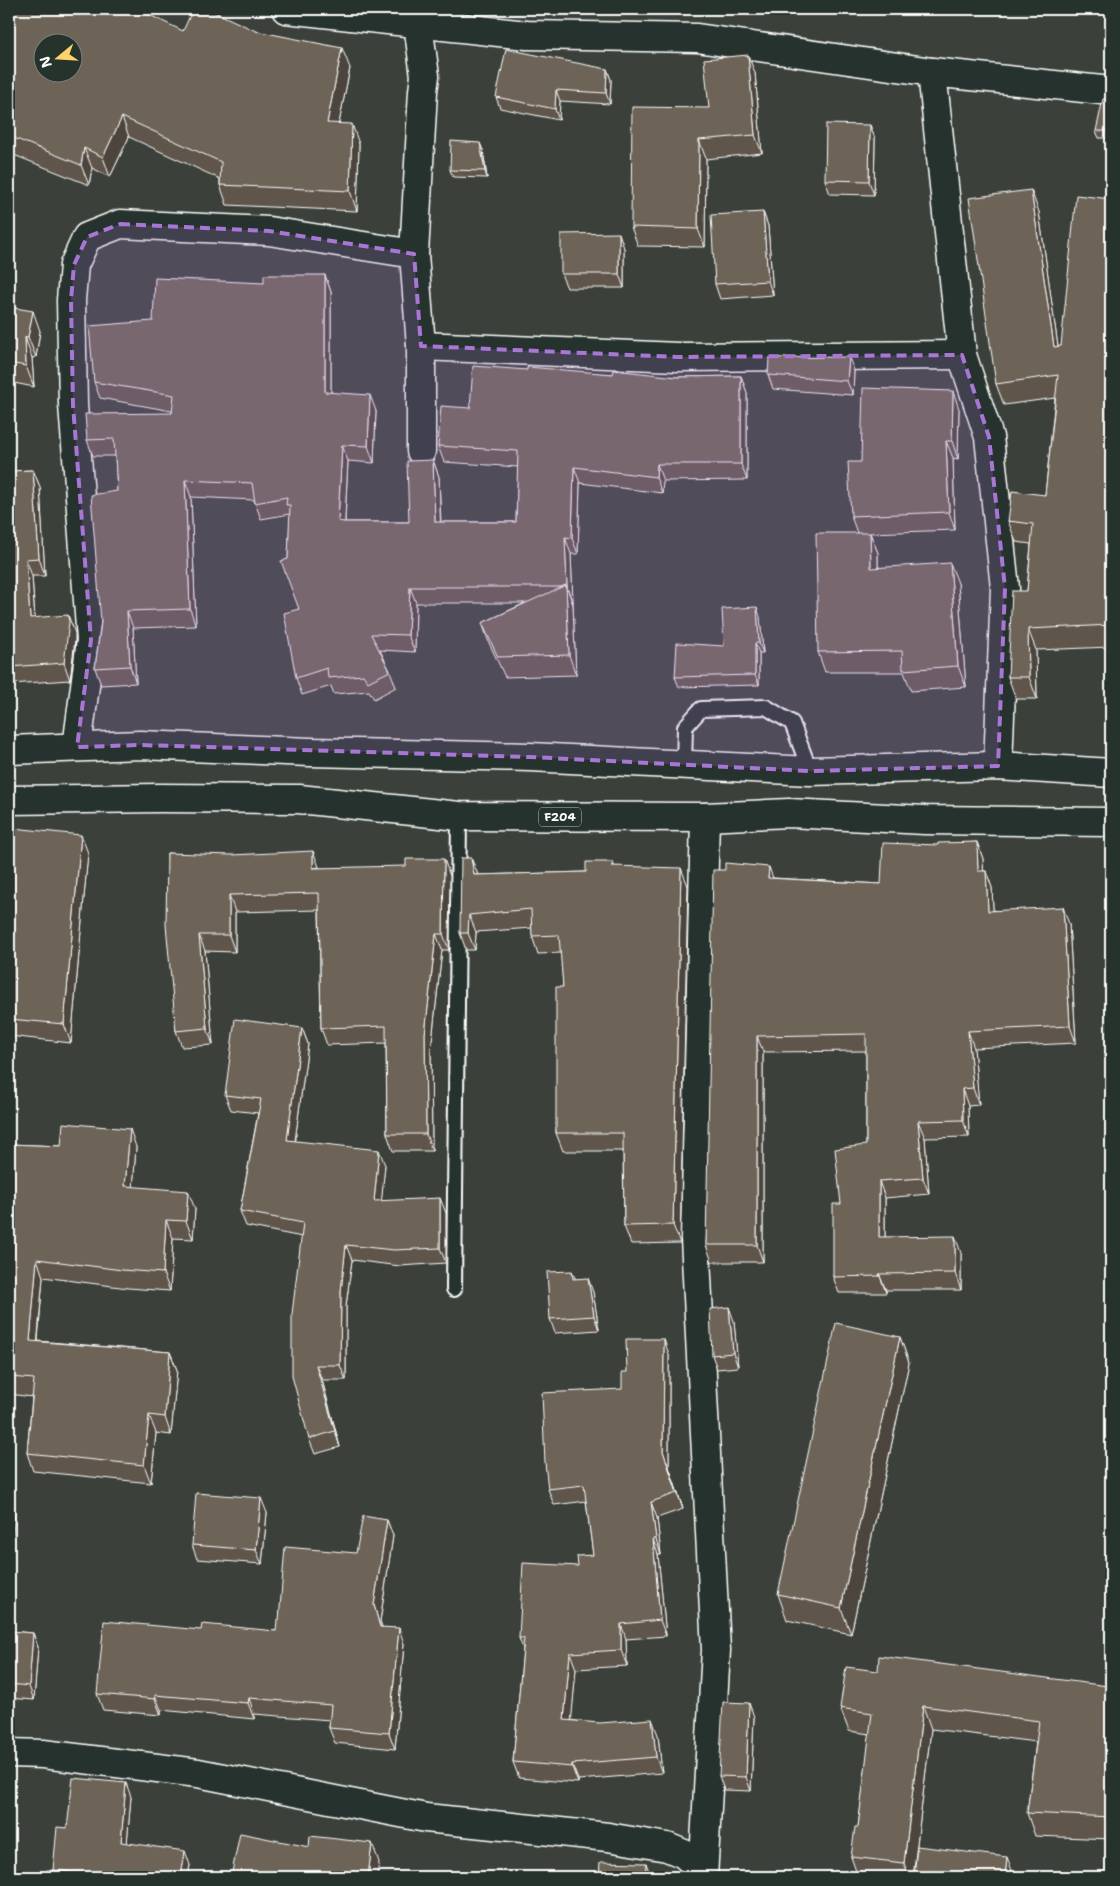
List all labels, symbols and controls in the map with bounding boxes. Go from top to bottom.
north arrow [32,32,82,82]
text: N [35,54,56,70]
road number: F204 [539,808,581,826]

